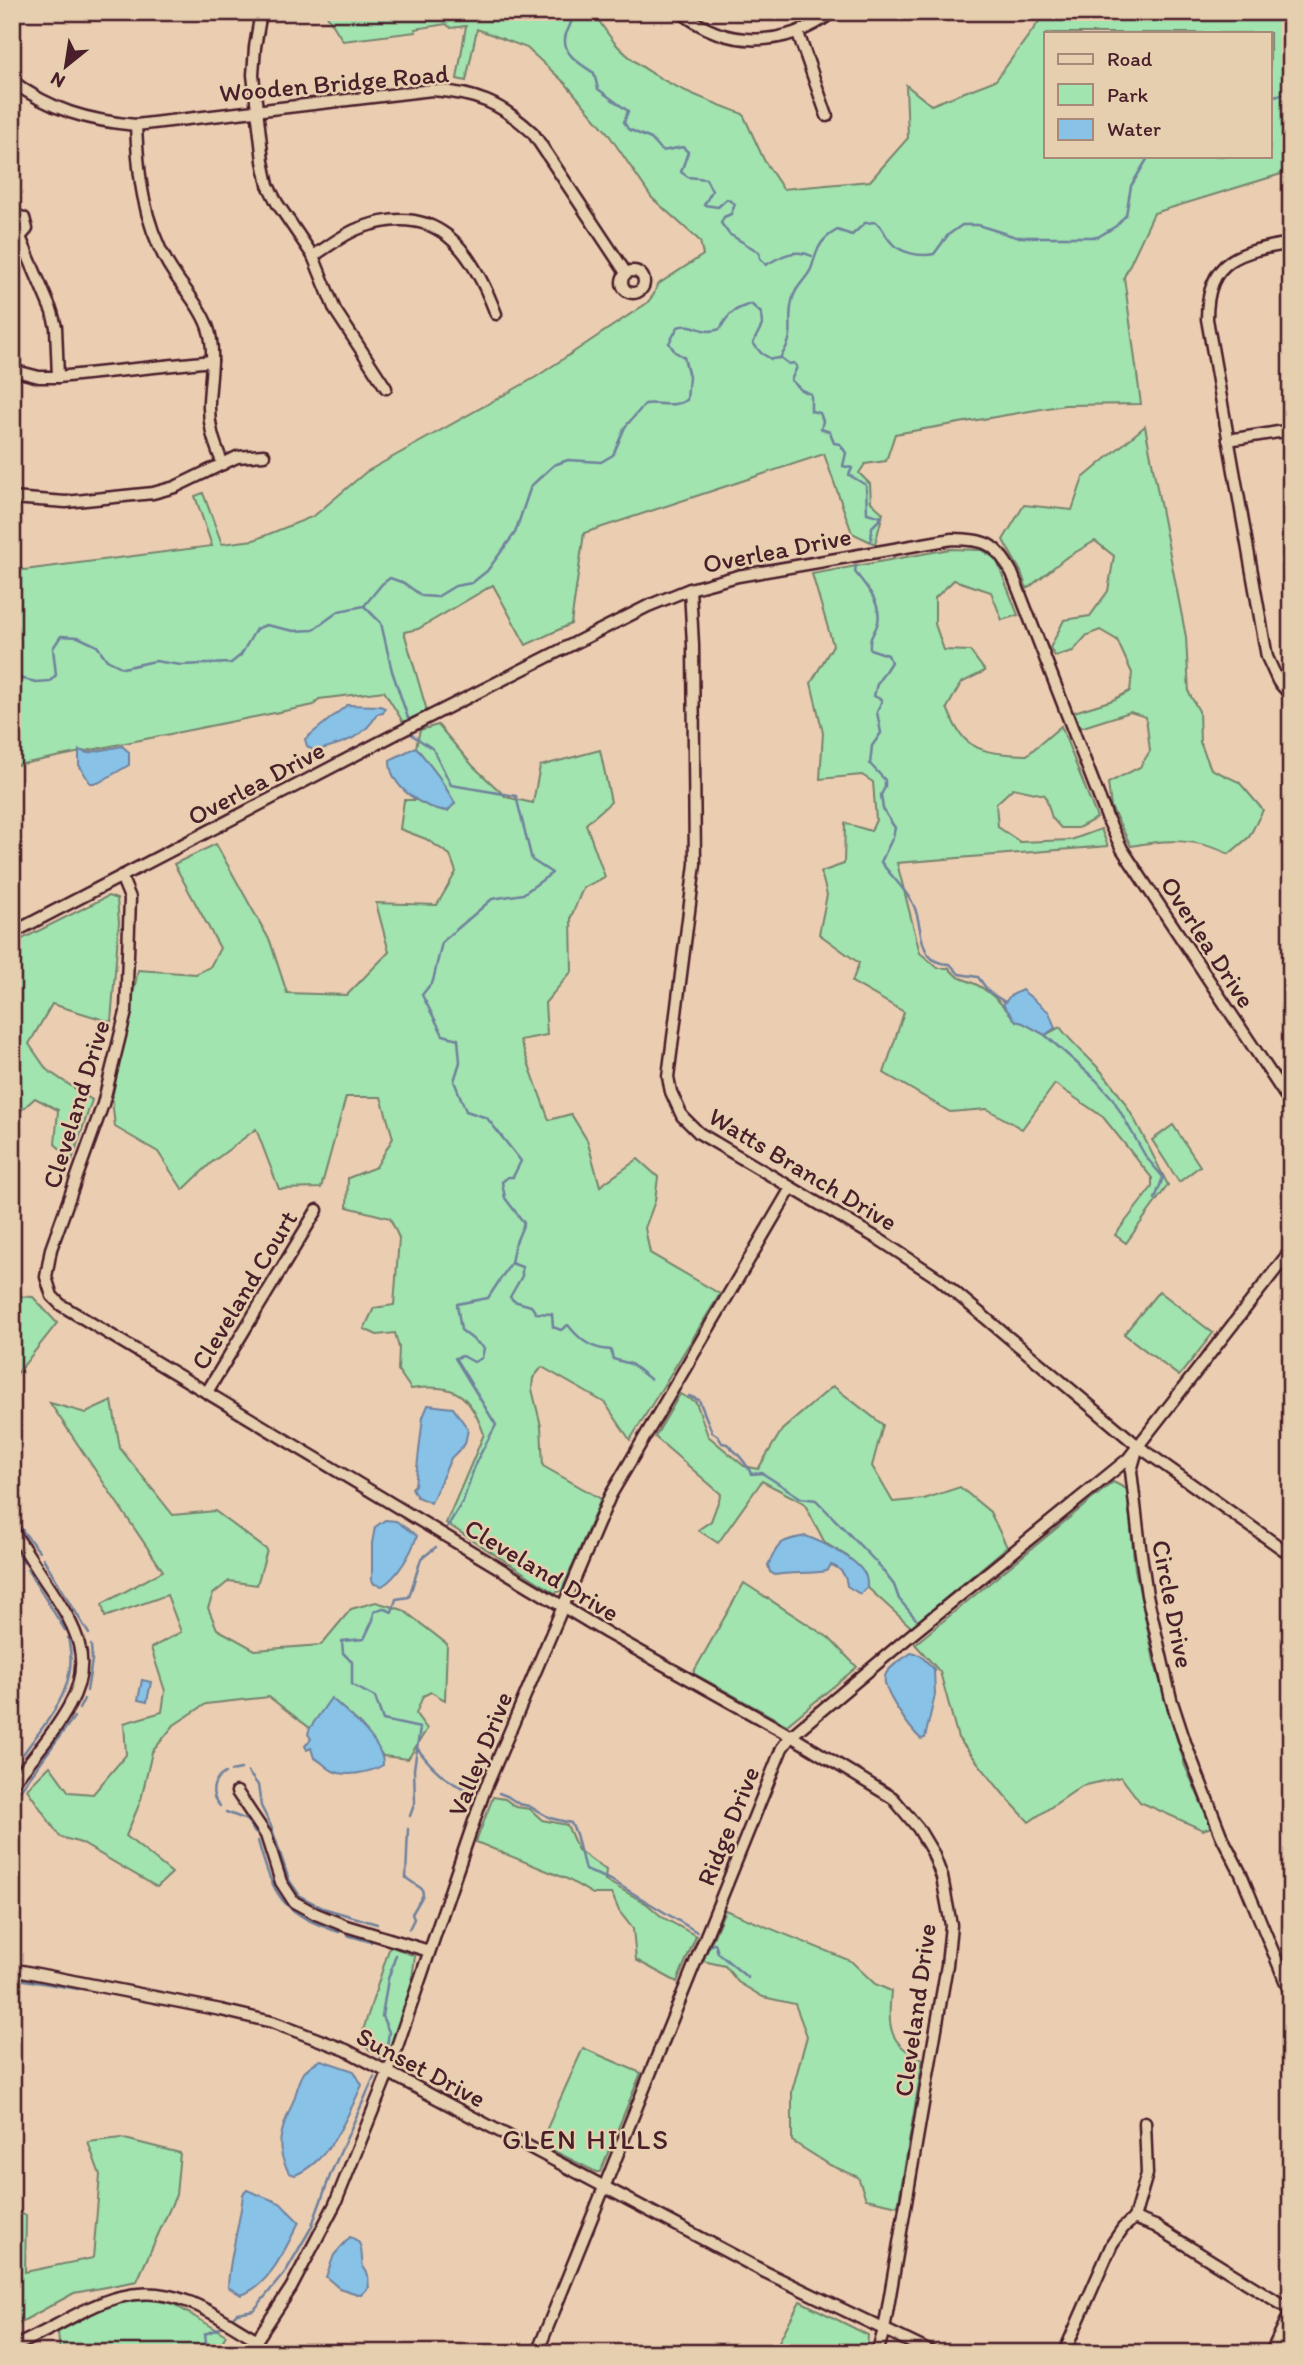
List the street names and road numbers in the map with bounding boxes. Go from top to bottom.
street label: Wooden Bridge Road [218,57,450,109]
street label: Overlea Drive [700,520,854,580]
street label: Overlea Drive [182,733,330,833]
street label: Overlea Drive [1154,870,1262,1014]
street label: Cleveland Drive [35,1016,117,1192]
street label: Watts Branch Drive [703,1100,903,1238]
street label: Cleveland Court [184,1204,304,1376]
street label: Cleveland Drive [459,1511,625,1629]
street label: Circle Drive [1145,1537,1201,1671]
street label: Valley Drive [441,1687,519,1821]
street label: Ridge Drive [690,1762,766,1890]
street label: Cleveland Drive [887,1921,943,2099]
street label: Sunset Drive [351,2020,491,2114]

